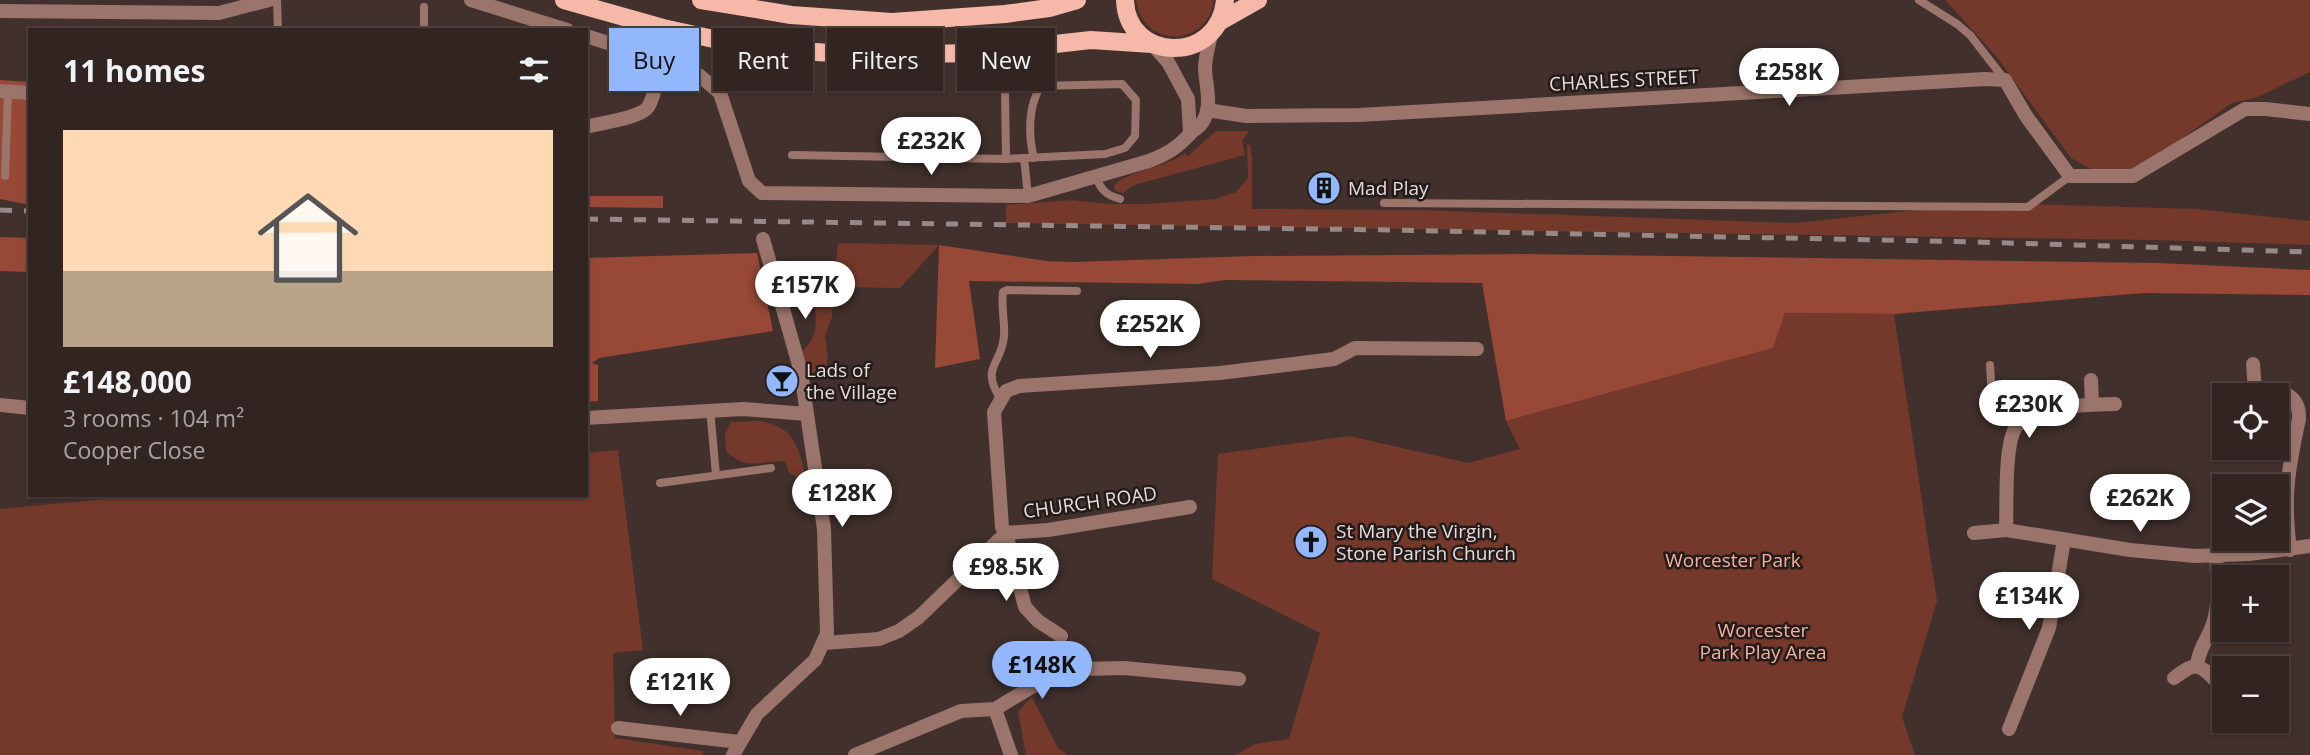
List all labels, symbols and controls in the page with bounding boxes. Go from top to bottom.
chip: Buy [609,28,699,91]
chip: Rent [713,28,813,91]
chip: Filters [827,28,943,91]
chip: New [957,28,1055,91]
pin: £258K [1740,48,1838,108]
text: 11 homes [63,50,206,91]
icon: filters [515,51,553,89]
text: £258K [1755,55,1823,87]
street label: CHARLES STREET [1549,63,1700,97]
pin: £232K [882,118,980,177]
text: £232K [897,124,965,156]
building icon: Mad Play [1305,169,1343,207]
icon: home [245,175,371,301]
place label: Mad Play [1348,175,1429,201]
pin: £157K [756,262,854,321]
text: £157K [771,268,839,300]
pin: £252K [1101,300,1199,360]
text: £252K [1116,307,1184,339]
place label: Lads of the Village [806,357,897,405]
text: £148,000 [63,361,192,402]
bar icon: Lads of the Village [763,362,801,400]
pin: £230K [1980,380,2078,440]
map controls [2212,383,2289,733]
button: locate [2212,383,2289,460]
text: £230K [1995,387,2063,419]
text: 3 rooms · 104 m² [63,402,244,434]
text: Cooper Close [63,434,206,466]
pin: £128K [793,470,891,529]
button: layers [2212,474,2289,551]
pin: £262K [2091,475,2189,534]
text: £128K [808,476,876,508]
street label: CHURCH ROAD [1021,480,1159,524]
text: £262K [2106,481,2174,513]
place label: St Mary the Virgin, Stone Parish Church [1336,518,1516,566]
church icon: St Mary the Virgin, Stone Parish Church [1292,523,1330,561]
pin: £98.5K [949,544,1063,603]
park label: Worcester Park [1665,547,1801,573]
text: £98.5K [969,550,1043,582]
button: + [2212,565,2289,642]
pin: £134K [1980,572,2078,632]
text: £134K [1995,579,2063,611]
park label: Worcester Park Play Area [1700,617,1826,665]
pin: £148K [993,642,1091,701]
text: £148K [1008,648,1076,680]
button: − [2212,656,2289,733]
pin: £121K [631,658,729,718]
text: £121K [646,665,714,697]

